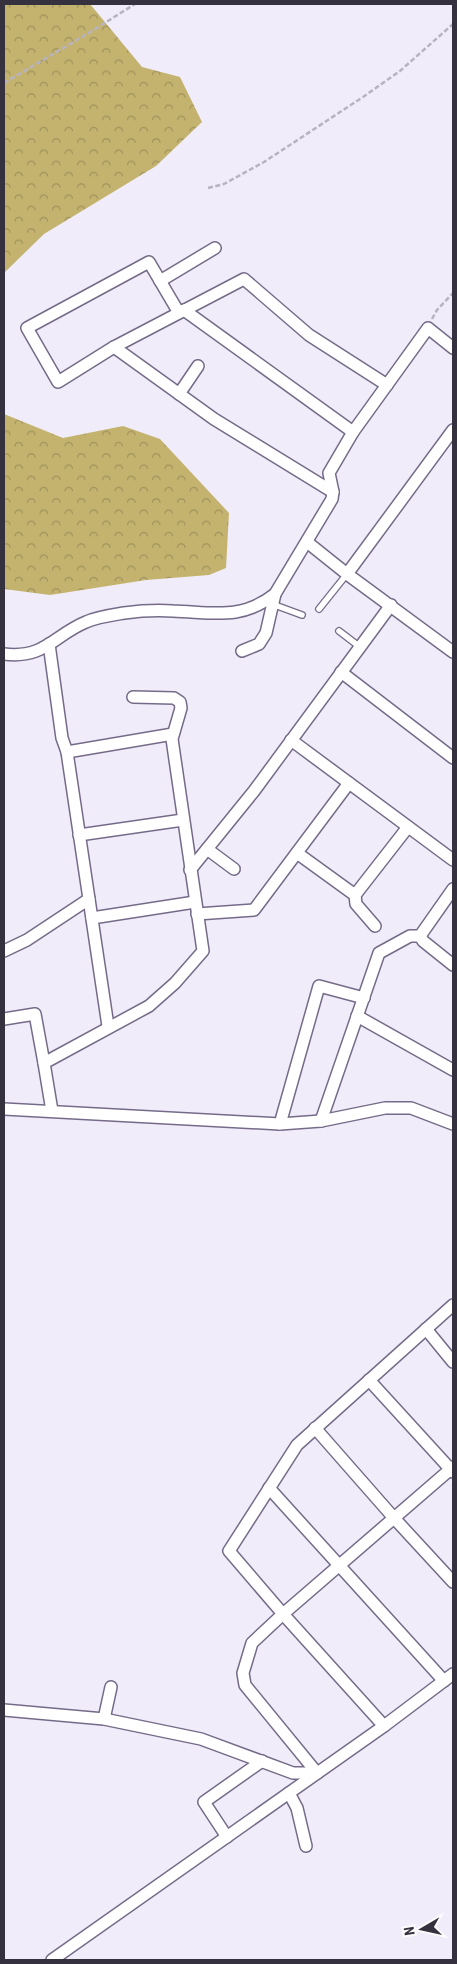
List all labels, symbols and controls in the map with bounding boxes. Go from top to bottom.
north arrow [397,1904,447,1954]
text: N [401,1926,418,1937]

